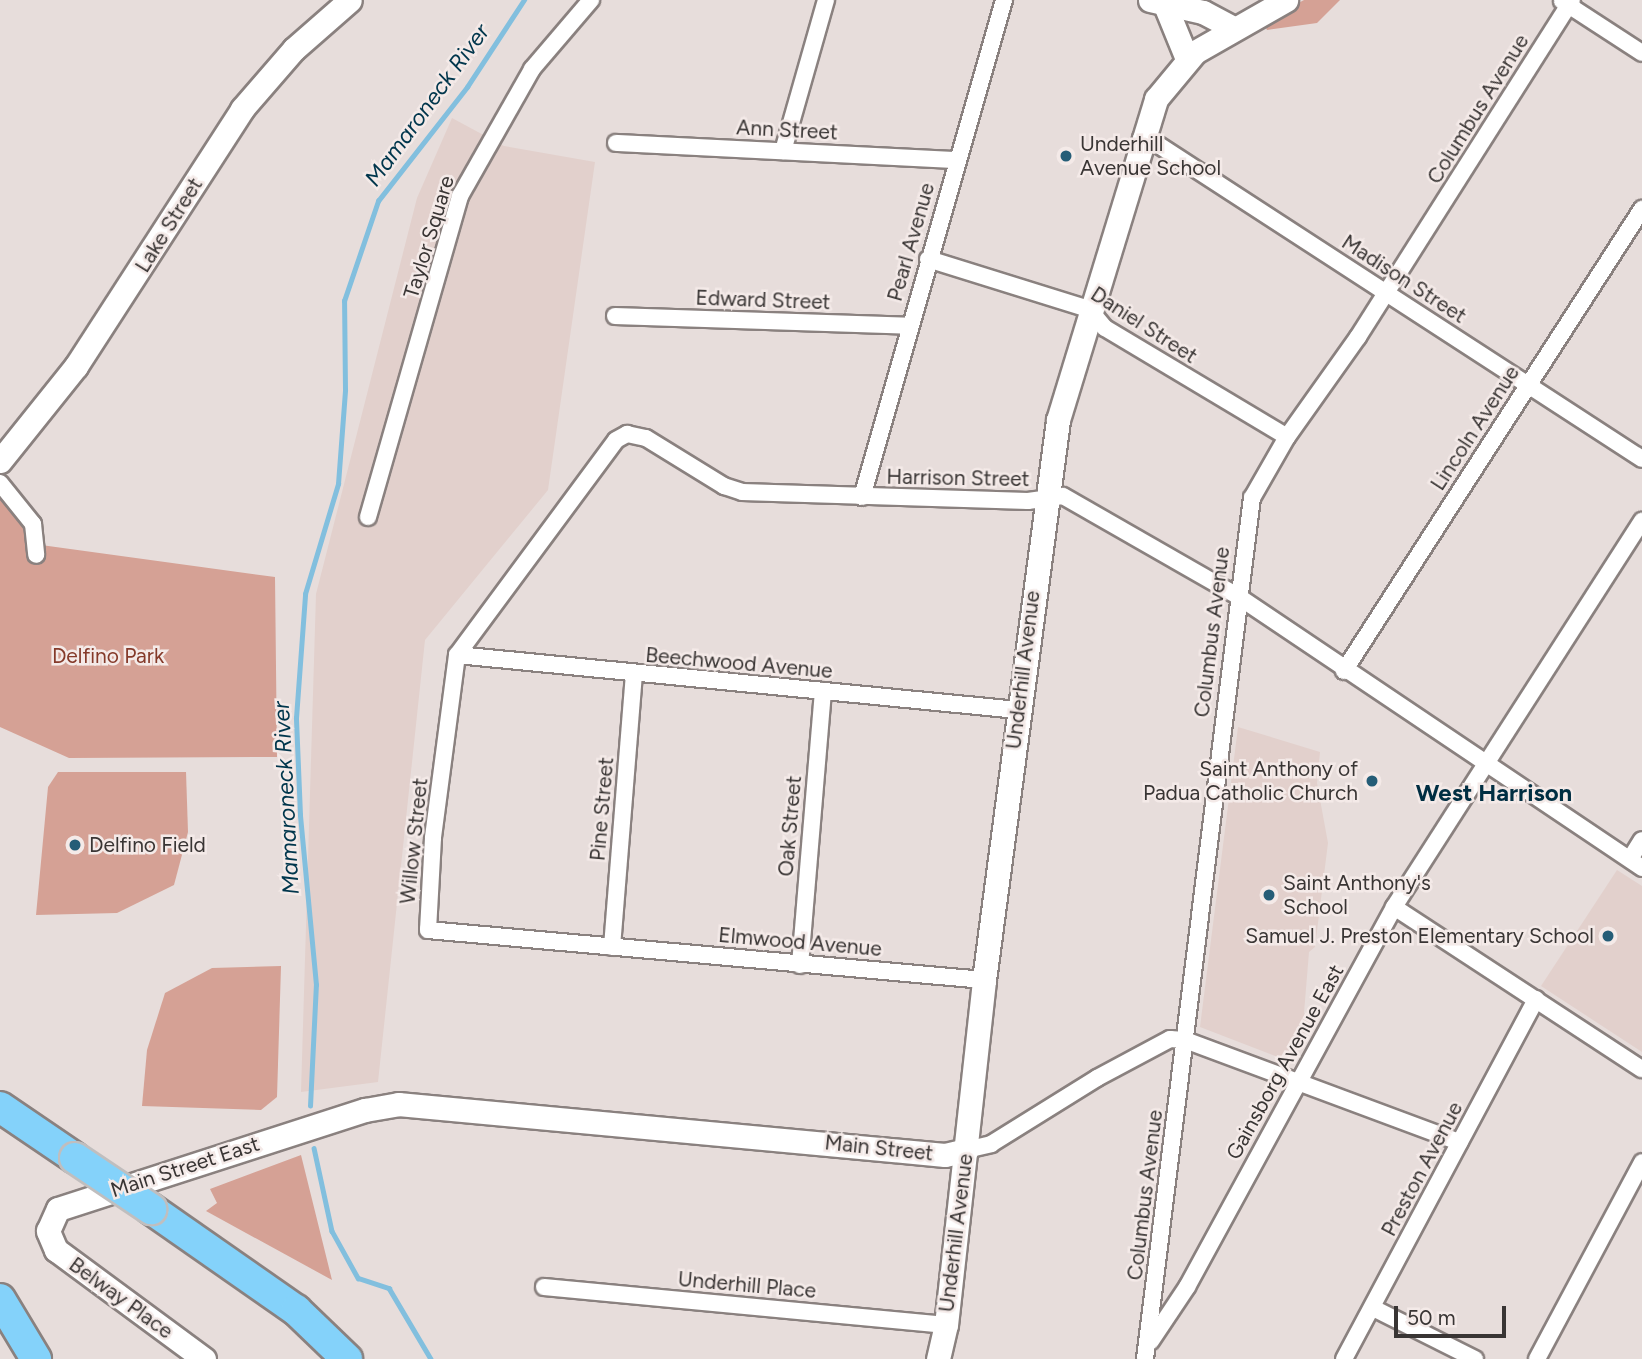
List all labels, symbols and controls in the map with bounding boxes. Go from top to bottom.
water label: Mamaroneck River [359,18,495,192]
street label: Columbus Avenue [1422,30,1534,188]
street label: Ann Street [736,115,838,145]
place label: Underhill Avenue School [1080,131,1221,181]
marker: Underhill Avenue School [1058,148,1074,164]
street label: Lake Street [130,173,208,277]
street label: Taylor Square [398,173,460,301]
street label: Pearl Avenue [882,180,940,304]
street label: Madison Street [1337,229,1471,329]
street label: Daniel Street [1086,281,1202,369]
street label: Edward Street [695,285,831,315]
street label: Lincoln Avenue [1425,361,1525,495]
street label: Harrison Street [886,464,1030,492]
street label: Columbus Avenue [1189,545,1235,719]
street label: Underhill Avenue [1001,589,1045,751]
street label: Beechwood Avenue [644,642,834,684]
park label: Delfino Park [52,643,164,669]
water label: Mamaroneck River [267,701,305,895]
street label: Pine Street [585,756,619,862]
place label: Saint Anthony of Padua Catholic Church [1143,756,1358,806]
marker: Saint Anthony of Padua Catholic Church [1364,773,1380,789]
street label: Oak Street [773,775,807,877]
street label: Willow Street [395,777,433,905]
district label: West Harrison [1416,779,1572,807]
place label: Delfino Field [89,832,206,858]
marker: Delfino Field [67,837,83,853]
place label: Saint Anthony's School [1283,870,1431,920]
marker: Saint Anthony's School [1261,887,1277,903]
street label: Elmwood Avenue [717,922,883,962]
place label: Samuel J. Preston Elementary School [1245,923,1594,949]
marker: Samuel J. Preston Elementary School [1600,928,1616,944]
street label: Gainsborg Avenue East [1221,960,1349,1164]
street label: Preston Avenue [1376,1098,1468,1240]
street label: Columbus Avenue [1122,1108,1168,1282]
street label: Main Street [823,1130,935,1166]
street label: Main Street East [107,1131,263,1203]
street label: Underhill Avenue [934,1152,978,1314]
street label: Belway Place [64,1252,178,1344]
street label: Underhill Place [677,1266,817,1304]
scale bar [1397,1292,1509,1336]
text: 50 m [1407,1305,1456,1330]

